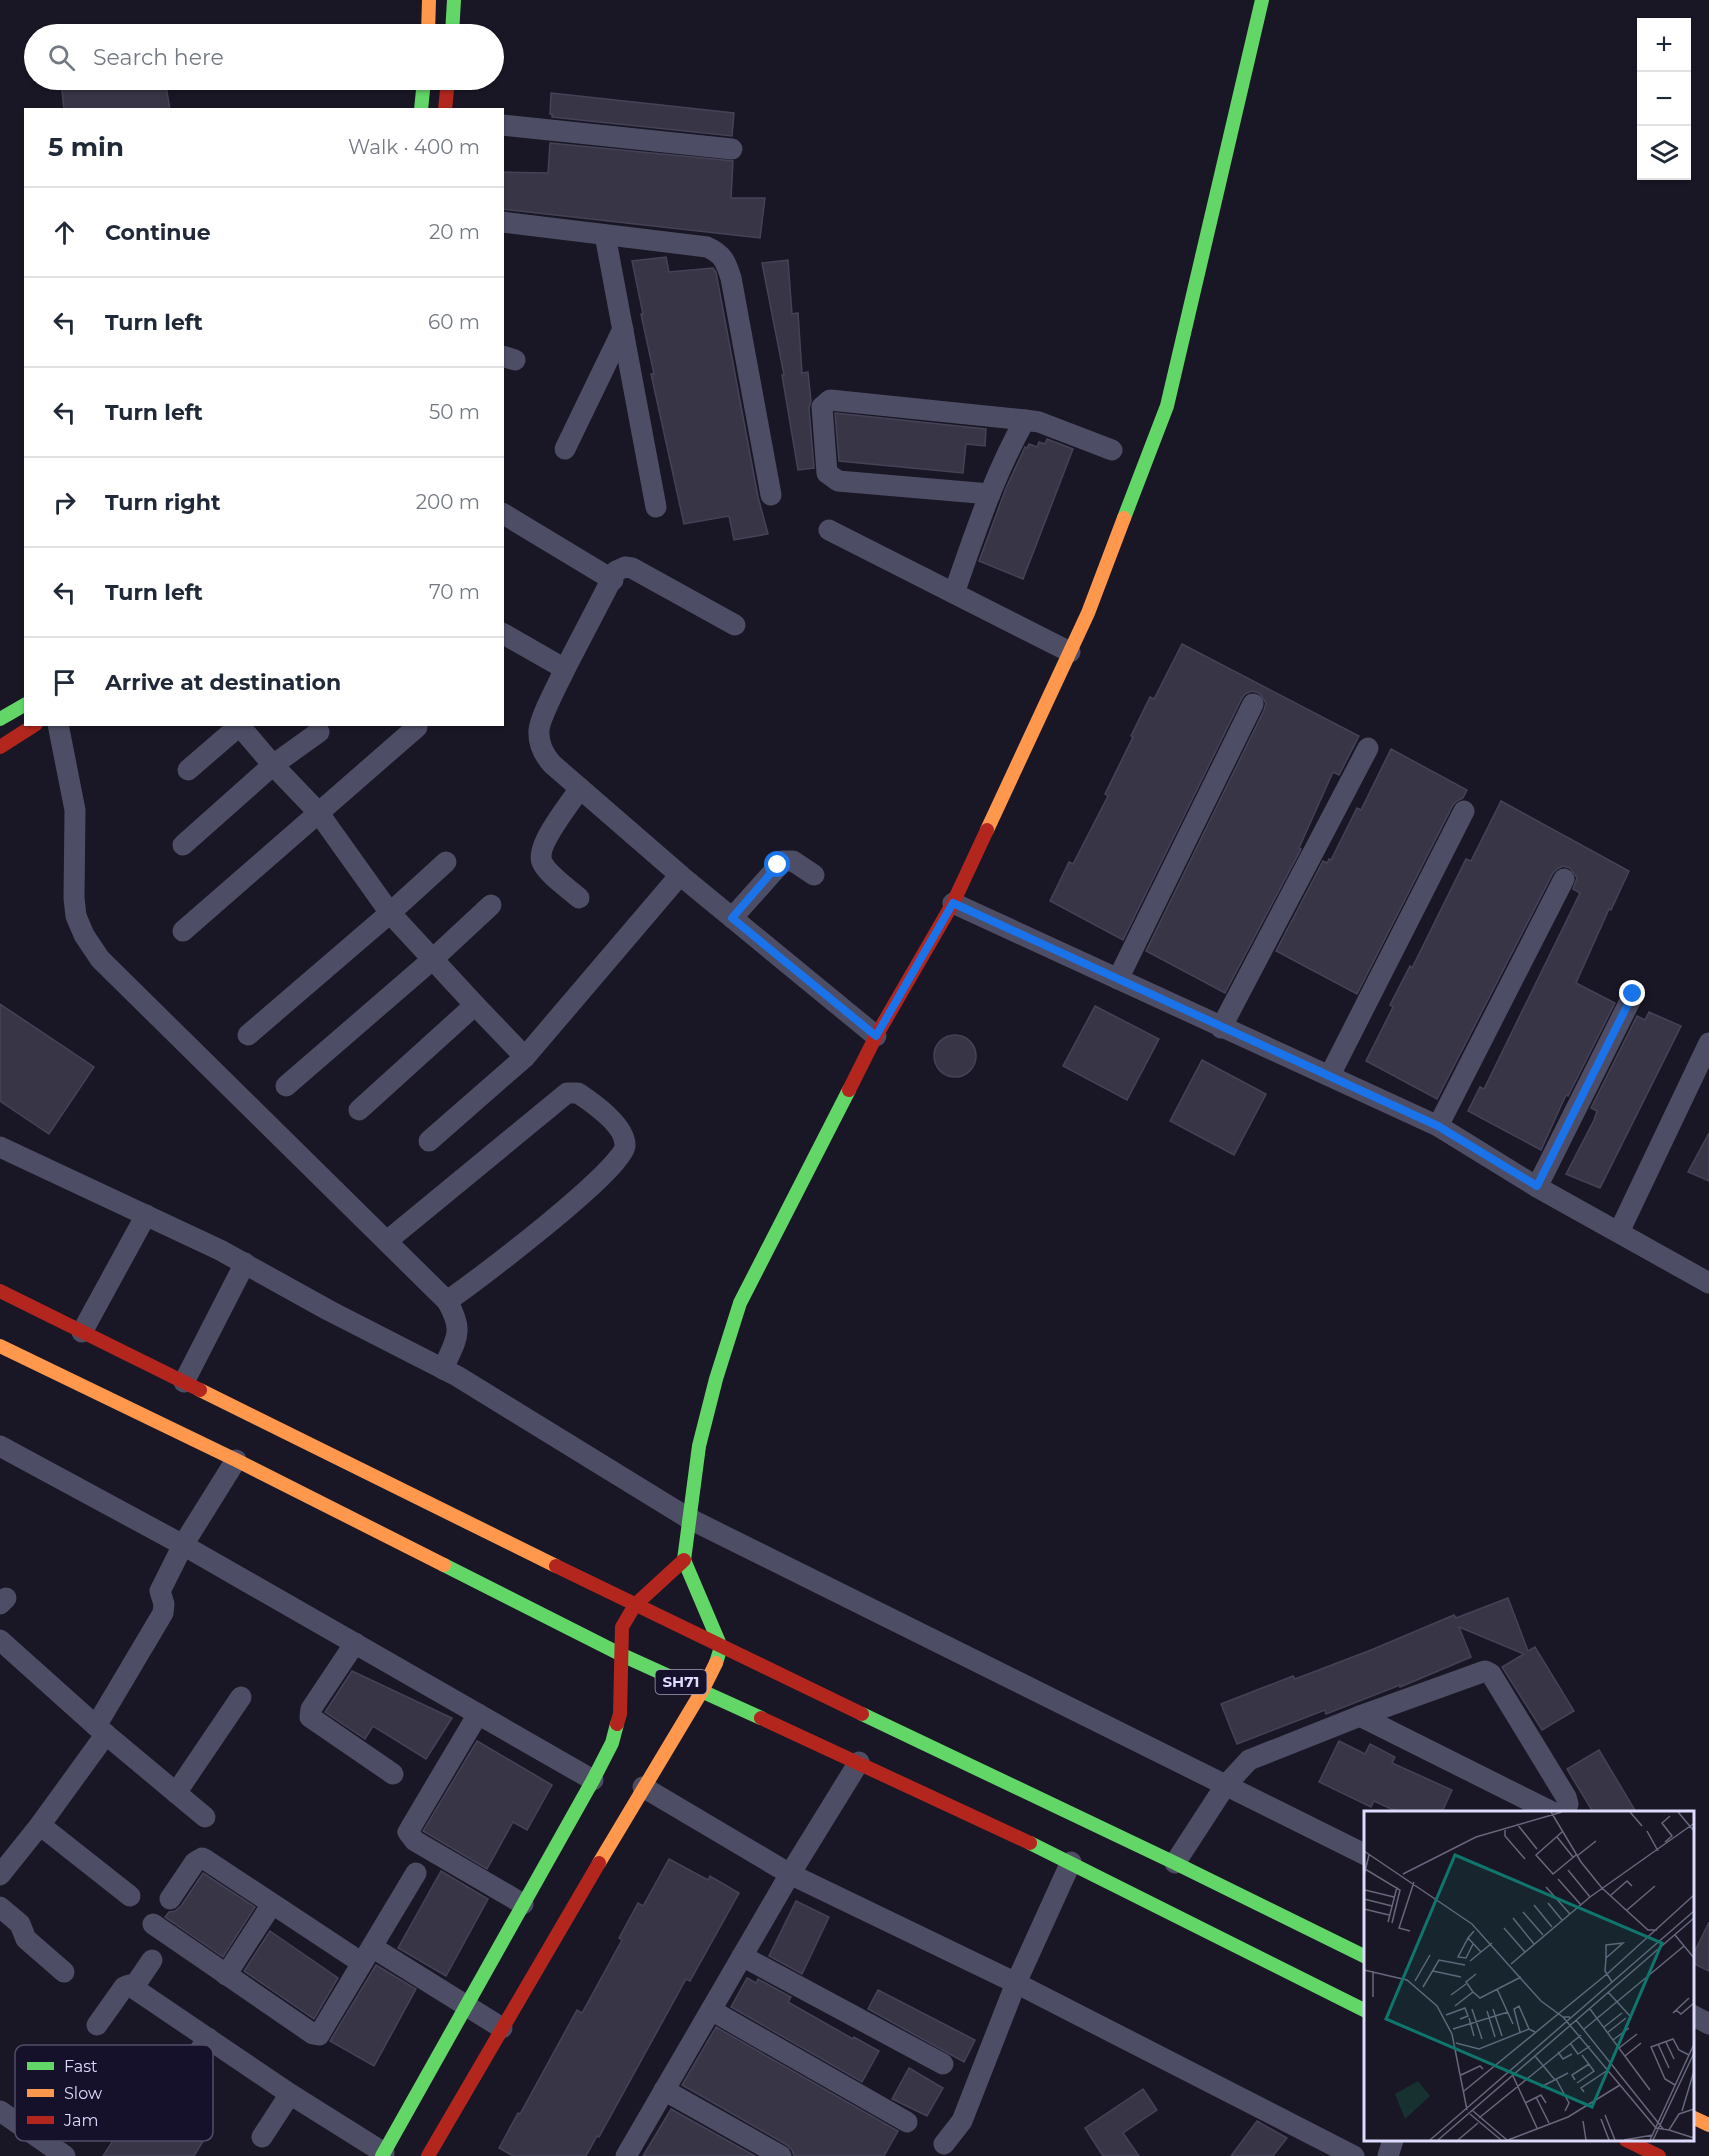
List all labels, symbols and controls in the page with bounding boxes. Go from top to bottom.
map controls [1637,18,1691,180]
button: + [1637,18,1691,72]
search box [24,24,504,90]
icon: search [45,41,78,74]
text: Search here [93,44,224,71]
button: − [1637,72,1691,126]
button: layers [1637,126,1691,180]
text: 5 min [48,131,124,163]
text: Walk · 400 m [348,135,480,159]
icon: ahead [48,216,81,249]
text: Continue [105,219,211,246]
text: 20 m [429,220,480,244]
icon: left [48,306,81,339]
text: Turn left [105,309,203,336]
text: 60 m [428,310,480,334]
icon: left [48,396,81,429]
text: Turn left [105,399,203,426]
text: 50 m [429,400,480,424]
icon: right [48,486,81,519]
text: Turn right [105,489,220,516]
text: 200 m [416,490,480,514]
icon: left [48,576,81,609]
text: Turn left [105,579,203,606]
text: 70 m [429,580,480,604]
icon: arrive [48,666,81,699]
text: Arrive at destination [105,669,341,696]
route start [764,851,790,877]
route end [1619,980,1645,1006]
road number: SH71 [656,1670,706,1694]
inset map [1364,1811,1694,2141]
legend [15,2045,213,2141]
text: Fast [64,2057,98,2076]
text: Slow [64,2084,102,2103]
text: Jam [63,2111,98,2130]

